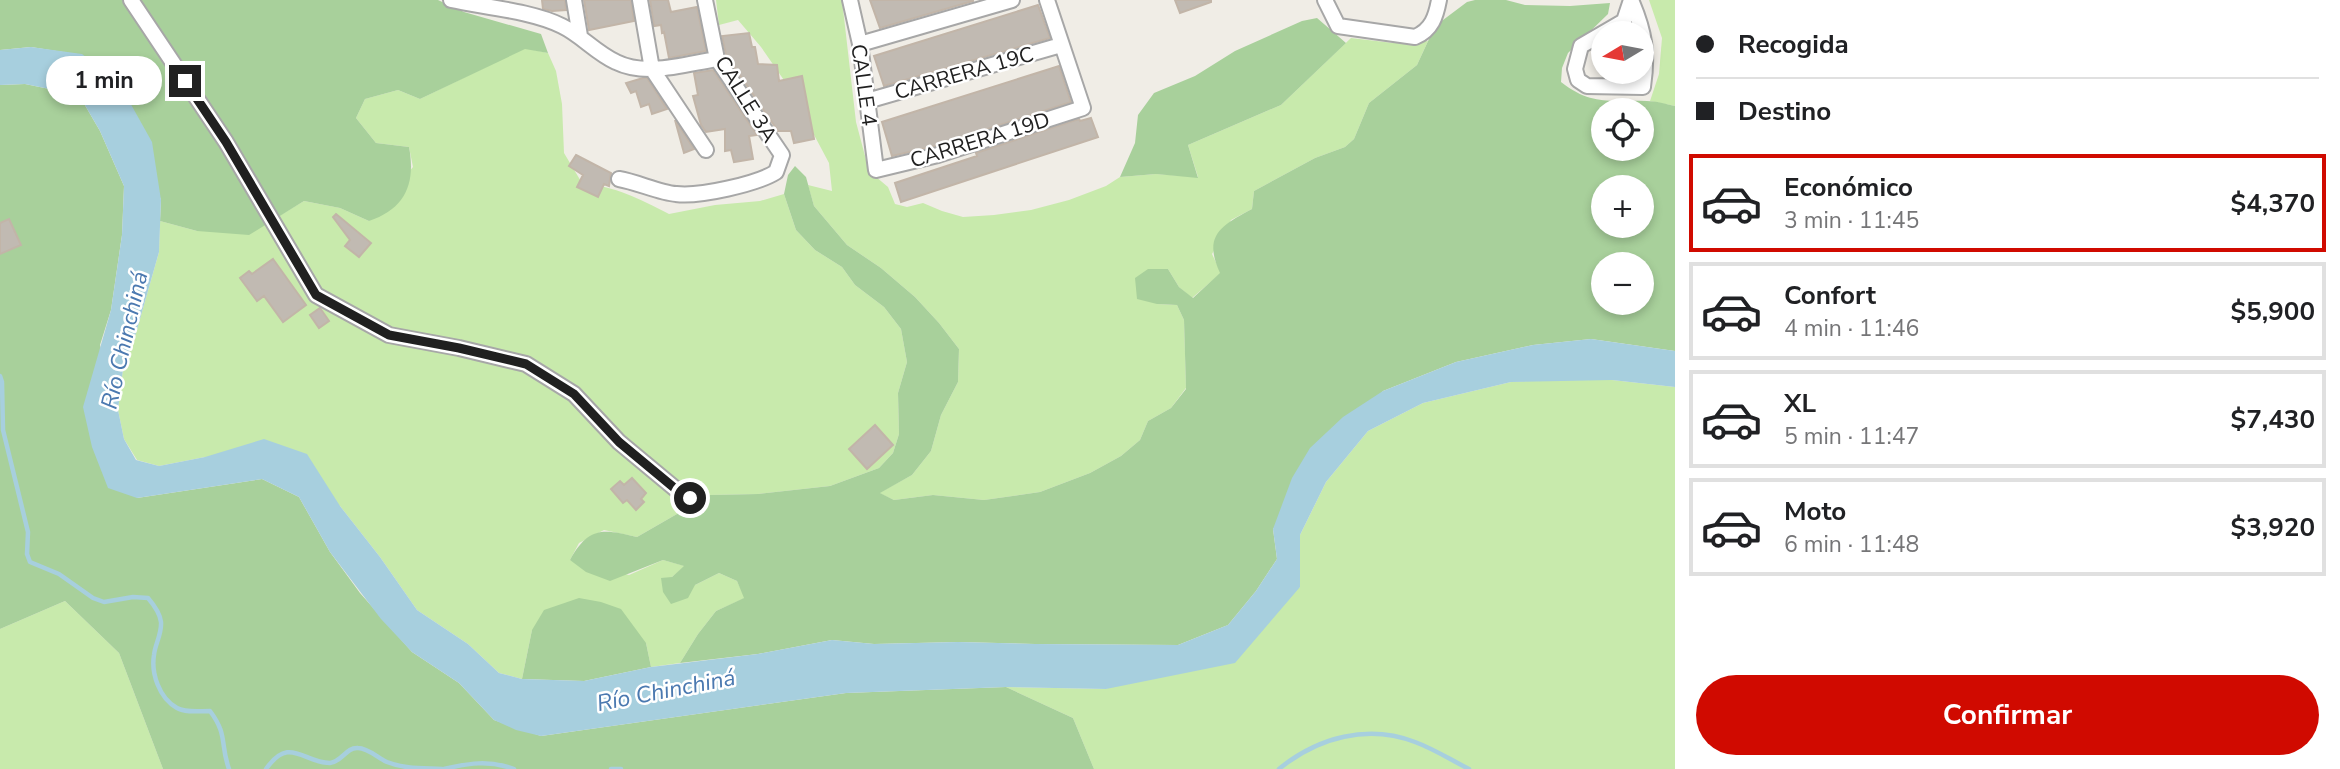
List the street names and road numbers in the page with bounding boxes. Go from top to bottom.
street label: CARRERA 19C [891,40,1037,106]
street label: CALLE 4 [844,42,884,128]
street label: CALLE 3A [708,50,784,148]
street label: CARRERA 19D [907,105,1053,175]

